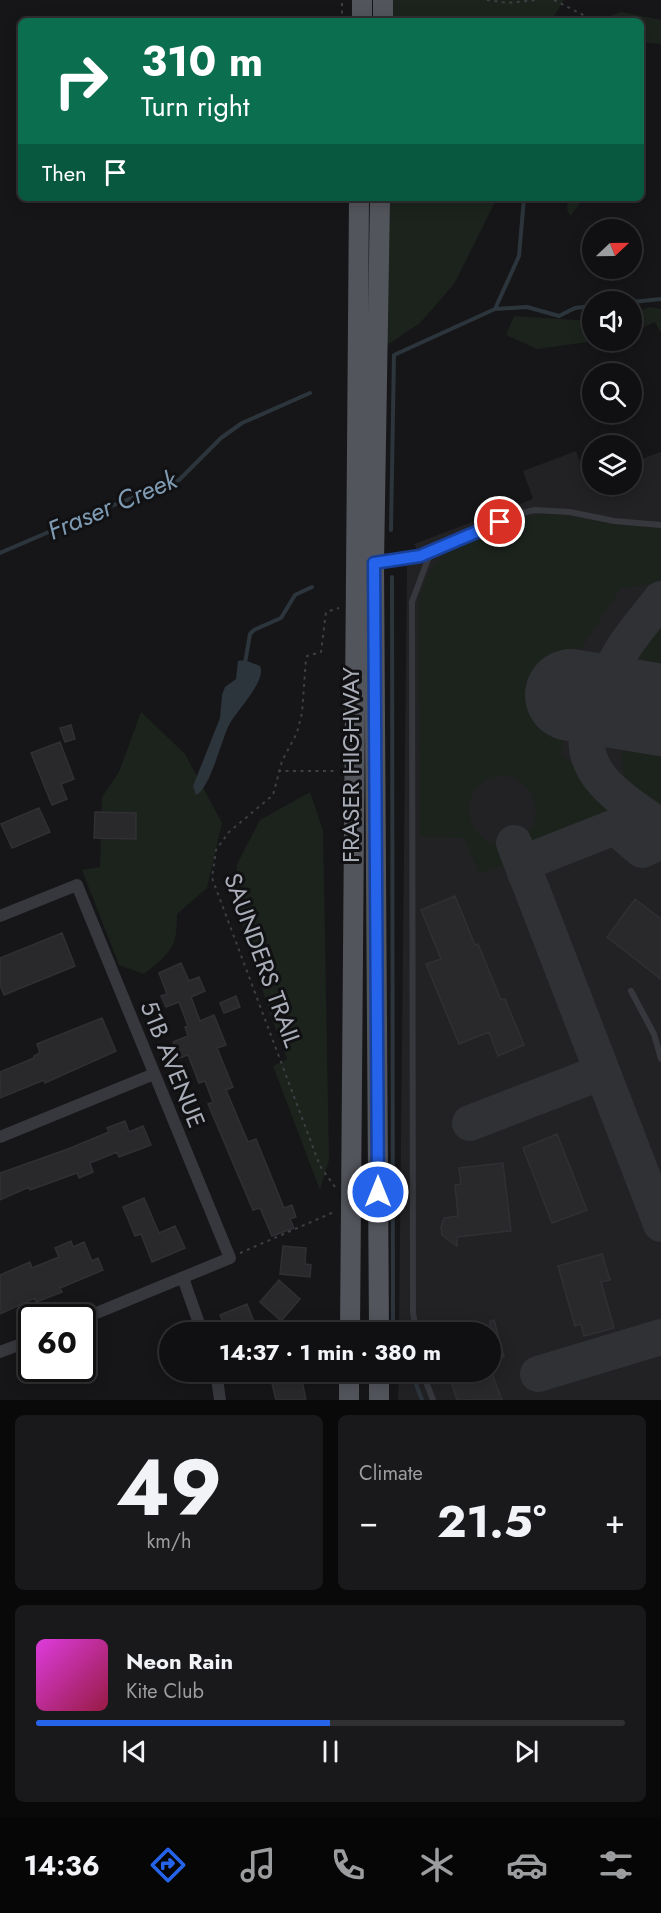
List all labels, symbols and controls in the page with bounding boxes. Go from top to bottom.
text: 310 m [141,31,263,92]
icon: right [42,42,120,120]
text: Turn right [141,87,249,126]
icon: arrive [99,156,132,189]
text: Then [42,157,87,189]
north arrow [582,219,642,279]
map controls [582,219,642,495]
button: sound [582,291,642,351]
button: search [582,363,642,423]
button: layers [582,435,642,495]
water label: Fraser Creek [41,460,184,549]
pin [474,496,525,547]
icon: arrive [483,505,516,538]
street label: FRASER HIGHWAY [333,666,368,863]
street label: SAUNDERS TRAIL [215,868,311,1052]
street label: 51B AVENUE [132,995,214,1133]
position arrow [346,1160,410,1224]
speed limit sign: 60 [18,1304,96,1382]
text: 14:37 · 1 min · 380 m [219,1336,441,1368]
text: 49 [116,1432,222,1544]
text: Climate [359,1459,423,1488]
text: 21.5° [437,1489,546,1554]
text: − [359,1498,378,1545]
text: + [605,1498,625,1545]
text: km/h [146,1527,192,1556]
text: Neon Rain [126,1645,233,1677]
text: Kite Club [126,1677,204,1706]
icon: previous [118,1735,151,1768]
icon: pause [314,1735,347,1768]
icon: next [510,1735,543,1768]
icon: directions [147,1844,189,1886]
icon: music [237,1844,279,1886]
icon: phone [327,1844,369,1886]
icon: climate [416,1844,458,1886]
icon: car [506,1844,548,1886]
icon: filters [595,1844,637,1886]
text: 14:36 [24,1846,100,1885]

